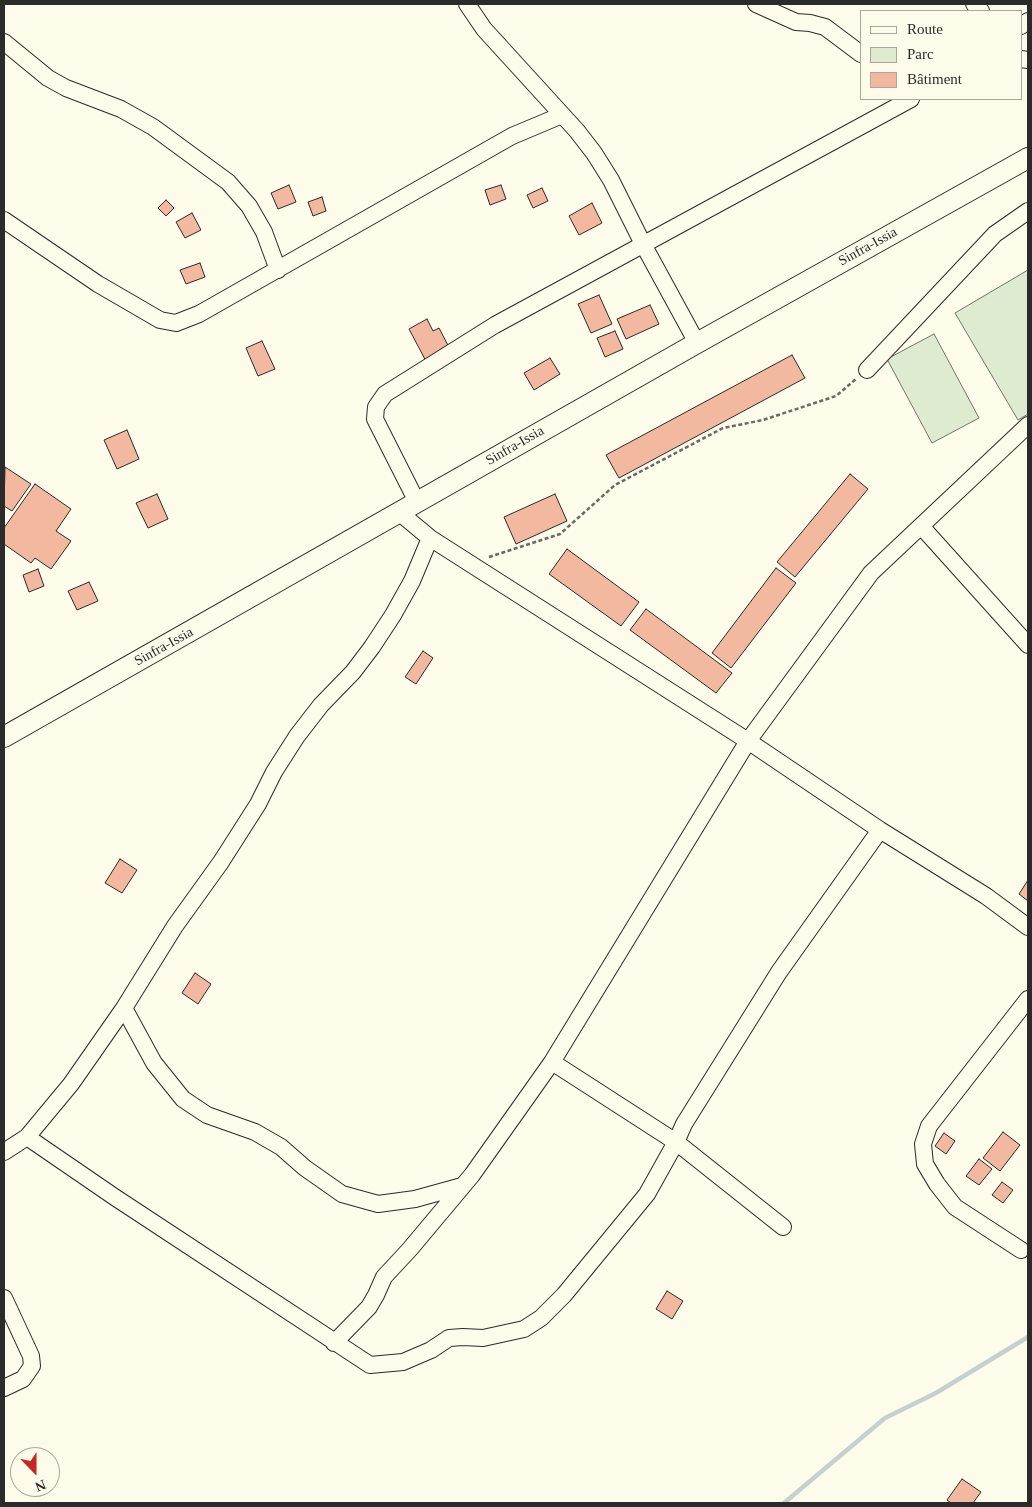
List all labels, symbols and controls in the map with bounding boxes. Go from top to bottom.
legend [860,10,1022,100]
text: Route [907,21,943,37]
text: Parc [907,46,934,62]
text: Bâtiment [907,71,962,87]
street label: Sinfra-Issia [836,224,900,270]
street label: Sinfra-Issia [483,423,547,469]
street label: Sinfra-Issia [132,624,196,670]
north arrow [10,1447,60,1497]
text: N [33,1477,48,1494]

